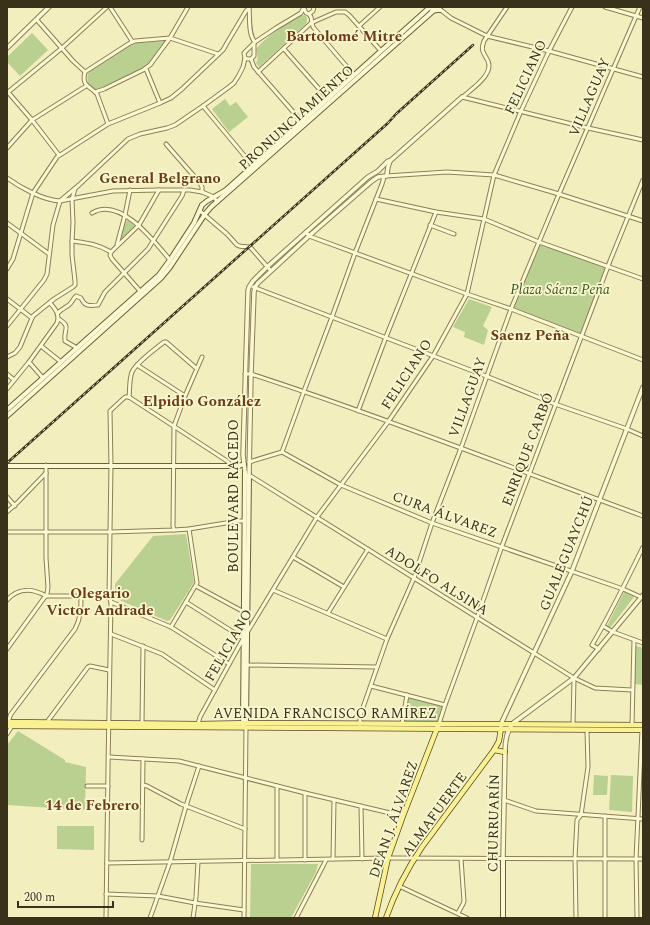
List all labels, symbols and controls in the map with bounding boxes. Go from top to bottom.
district label: Bartolomé Mitre [286,25,402,48]
street label: FELICIANO [499,36,552,118]
street label: VILLAGUAY [563,54,616,140]
street label: PRONUNCIAMIENTO [234,60,359,175]
district label: General Belgrano [99,167,221,190]
park label: Plaza Sáenz Peña [510,279,610,300]
district label: Saenz Peña [491,324,570,347]
street label: FELICIANO [376,335,437,414]
street label: VILLAGUAY [443,354,492,440]
street label: ENRIQUE CARBÓ [496,389,559,509]
district label: Elpidio González [143,390,261,413]
street label: BOULEVARD RACEDO [223,419,244,573]
street label: CURA ÁLVAREZ [389,486,500,543]
street label: GUALEGUAYCHÚ [534,492,599,614]
street label: ADOLFO ALSINA [381,540,493,621]
district label: Olegario Victor Andrade [46,582,154,622]
street label: FELICIANO [199,605,258,685]
street label: AVENIDA FRANCISCO RAMÍREZ [213,703,437,724]
street label: DEAN J. ÁLVAREZ [364,758,423,881]
street label: ALMAFUERTE [397,768,472,861]
street label: CHURRUARÍN [482,774,505,872]
district label: 14 de Febrero [45,794,139,817]
scale bar [18,883,113,909]
text: 200 m [24,888,55,907]

